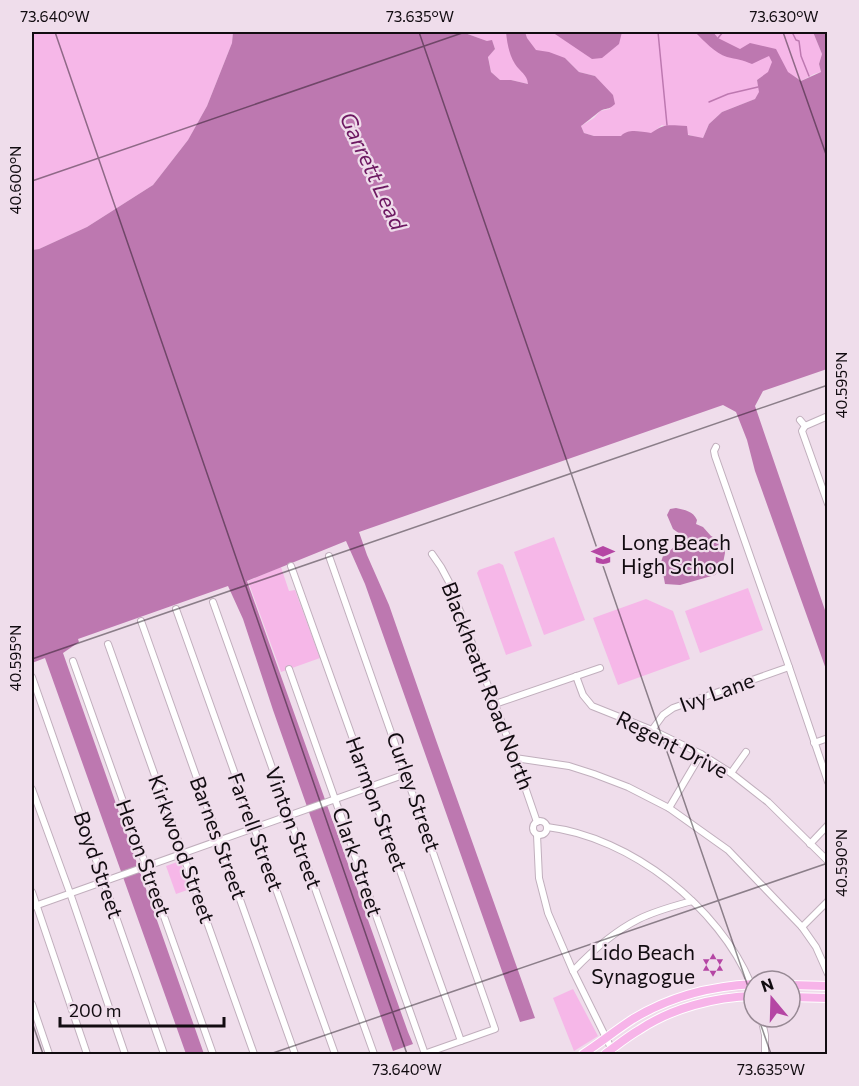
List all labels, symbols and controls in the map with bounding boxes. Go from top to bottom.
text: 73.640°W [20,7,90,25]
text: 73.635°W [386,7,454,25]
text: 73.630°W [749,7,819,25]
water label: Garrett Lead [334,108,413,235]
text: 40.600°N [6,146,24,214]
text: 40.595°N [832,352,850,418]
place label: Long Beach High School [621,529,735,578]
school or university icon: Long Beach High School [590,542,616,568]
street label: Blackheath Road North [437,578,540,793]
text: 40.595°N [6,625,24,691]
street label: Ivy Lane [676,667,757,717]
street label: Regent Drive [613,705,733,783]
street label: Curley Street [382,728,447,855]
street label: Harmon Street [341,733,413,874]
street label: Vinton Street [261,763,328,892]
street label: Farrell Street [223,769,289,894]
street label: Kirkwood Street [144,771,221,926]
street label: Barnes Street [186,773,253,902]
street label: Heron Street [112,796,177,919]
street label: Clark Street [328,804,389,919]
street label: Boyd Street [69,808,129,921]
text: 40.590°N [832,829,850,897]
place label: Lido Beach Synagogue [591,939,695,988]
synagogue icon: Lido Beach Synagogue [700,952,726,978]
north arrow [742,969,802,1029]
text: N [758,973,776,995]
scale bar [60,990,224,1028]
text: 200 m [69,999,122,1021]
text: 73.640°W [372,1060,442,1078]
text: 73.635°W [737,1060,805,1078]

